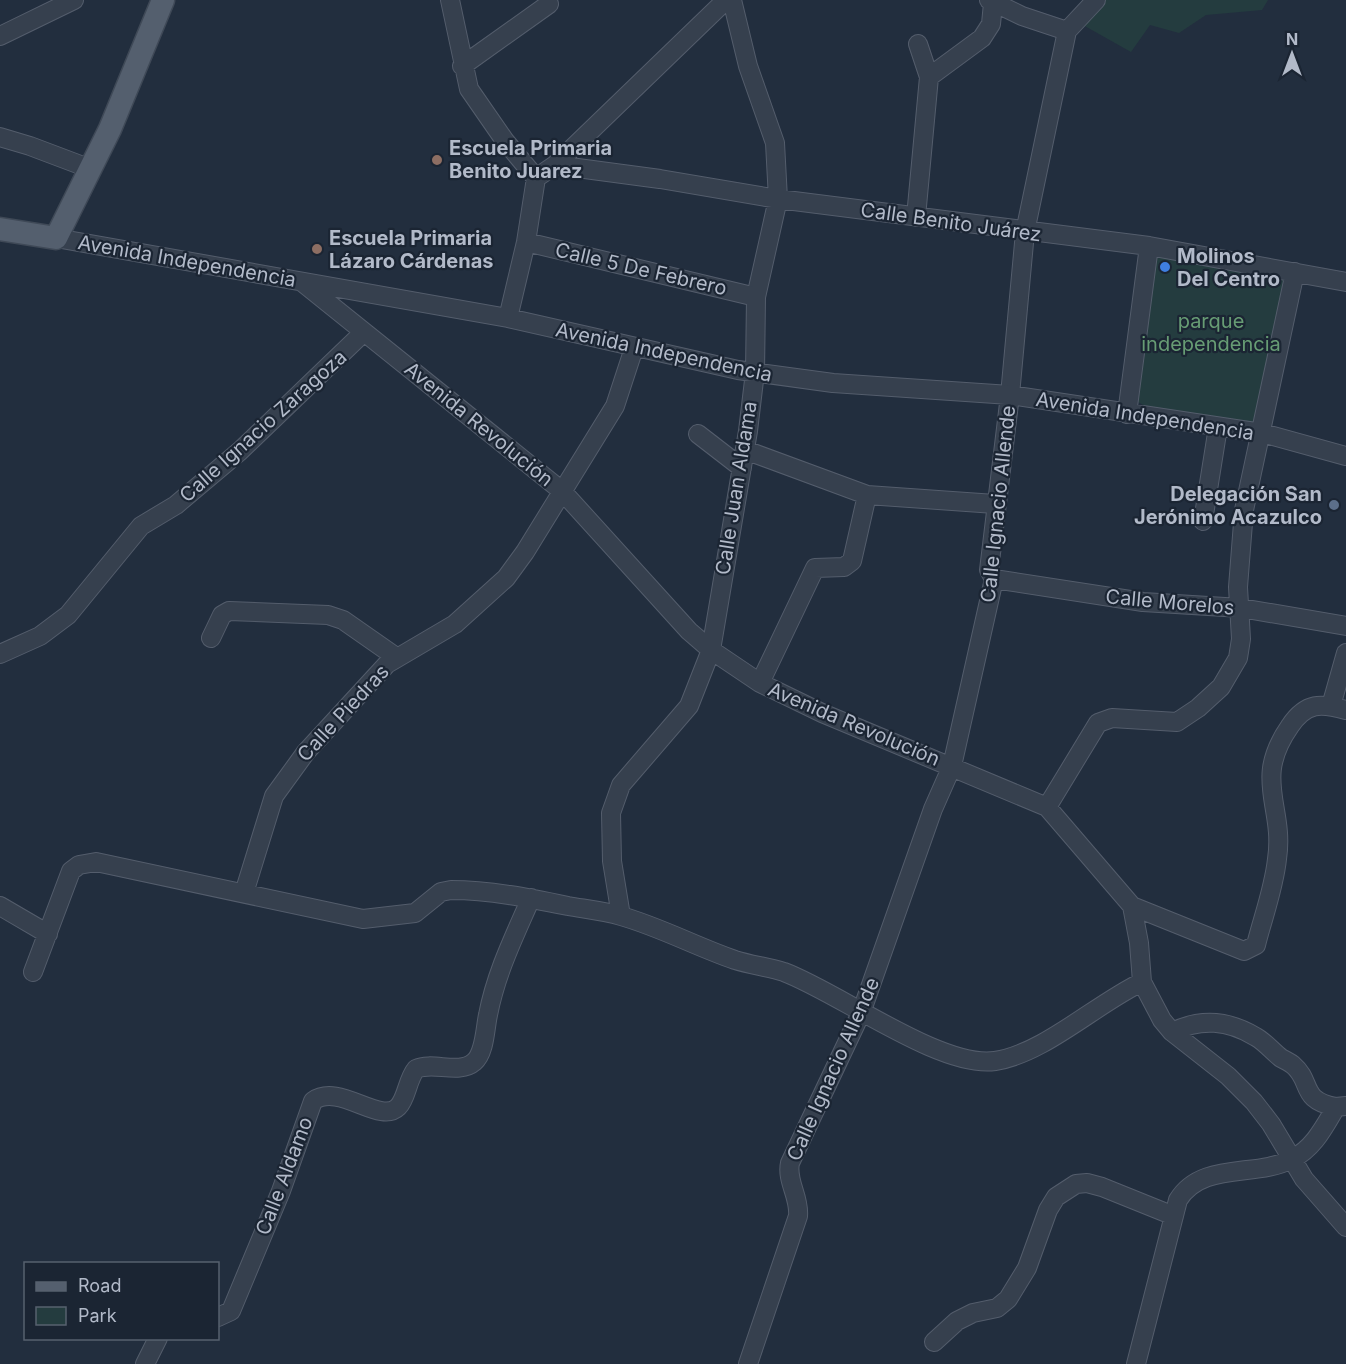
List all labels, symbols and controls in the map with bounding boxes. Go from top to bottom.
north arrow [1262,24,1322,84]
text: N [1286,29,1298,49]
place label: Escuela Primaria Benito Juarez [449,136,612,183]
marker: Escuela Primaria Benito Juarez [430,153,444,167]
street label: Calle Benito Juárez [859,197,1043,247]
place label: Escuela Primaria Lázaro Cárdenas [329,226,494,273]
street label: Avenida Independencia [76,230,298,292]
street label: Calle 5 De Febrero [553,238,729,300]
marker: Escuela Primaria Lázaro Cárdenas [310,242,324,256]
place label: Molinos Del Centro [1177,244,1280,291]
marker: Molinos Del Centro [1158,260,1172,274]
park label: parque independencia [1141,309,1281,356]
street label: Avenida Independencia [554,317,774,387]
street label: Calle Ignacio Zaragoza [175,345,351,507]
street label: Avenida Revolución [400,357,558,491]
street label: Avenida Independencia [1034,387,1256,445]
street label: Calle Juan Aldama [710,399,762,577]
street label: Calle Ignacio Allende [976,404,1020,604]
place label: Delegación San Jerónimo Acazulco [1134,482,1322,529]
marker: Delegación San Jerónimo Acazulco [1327,498,1341,512]
street label: Calle Morelos [1105,584,1235,620]
street label: Calle Piedras [292,660,394,766]
street label: Avenida Revolución [765,677,943,771]
street label: Calle Ignacio Allende [782,974,884,1164]
street label: Calle Aldamo [250,1114,318,1238]
legend [24,1262,219,1340]
text: Road [78,1275,121,1296]
text: Park [78,1305,117,1326]

